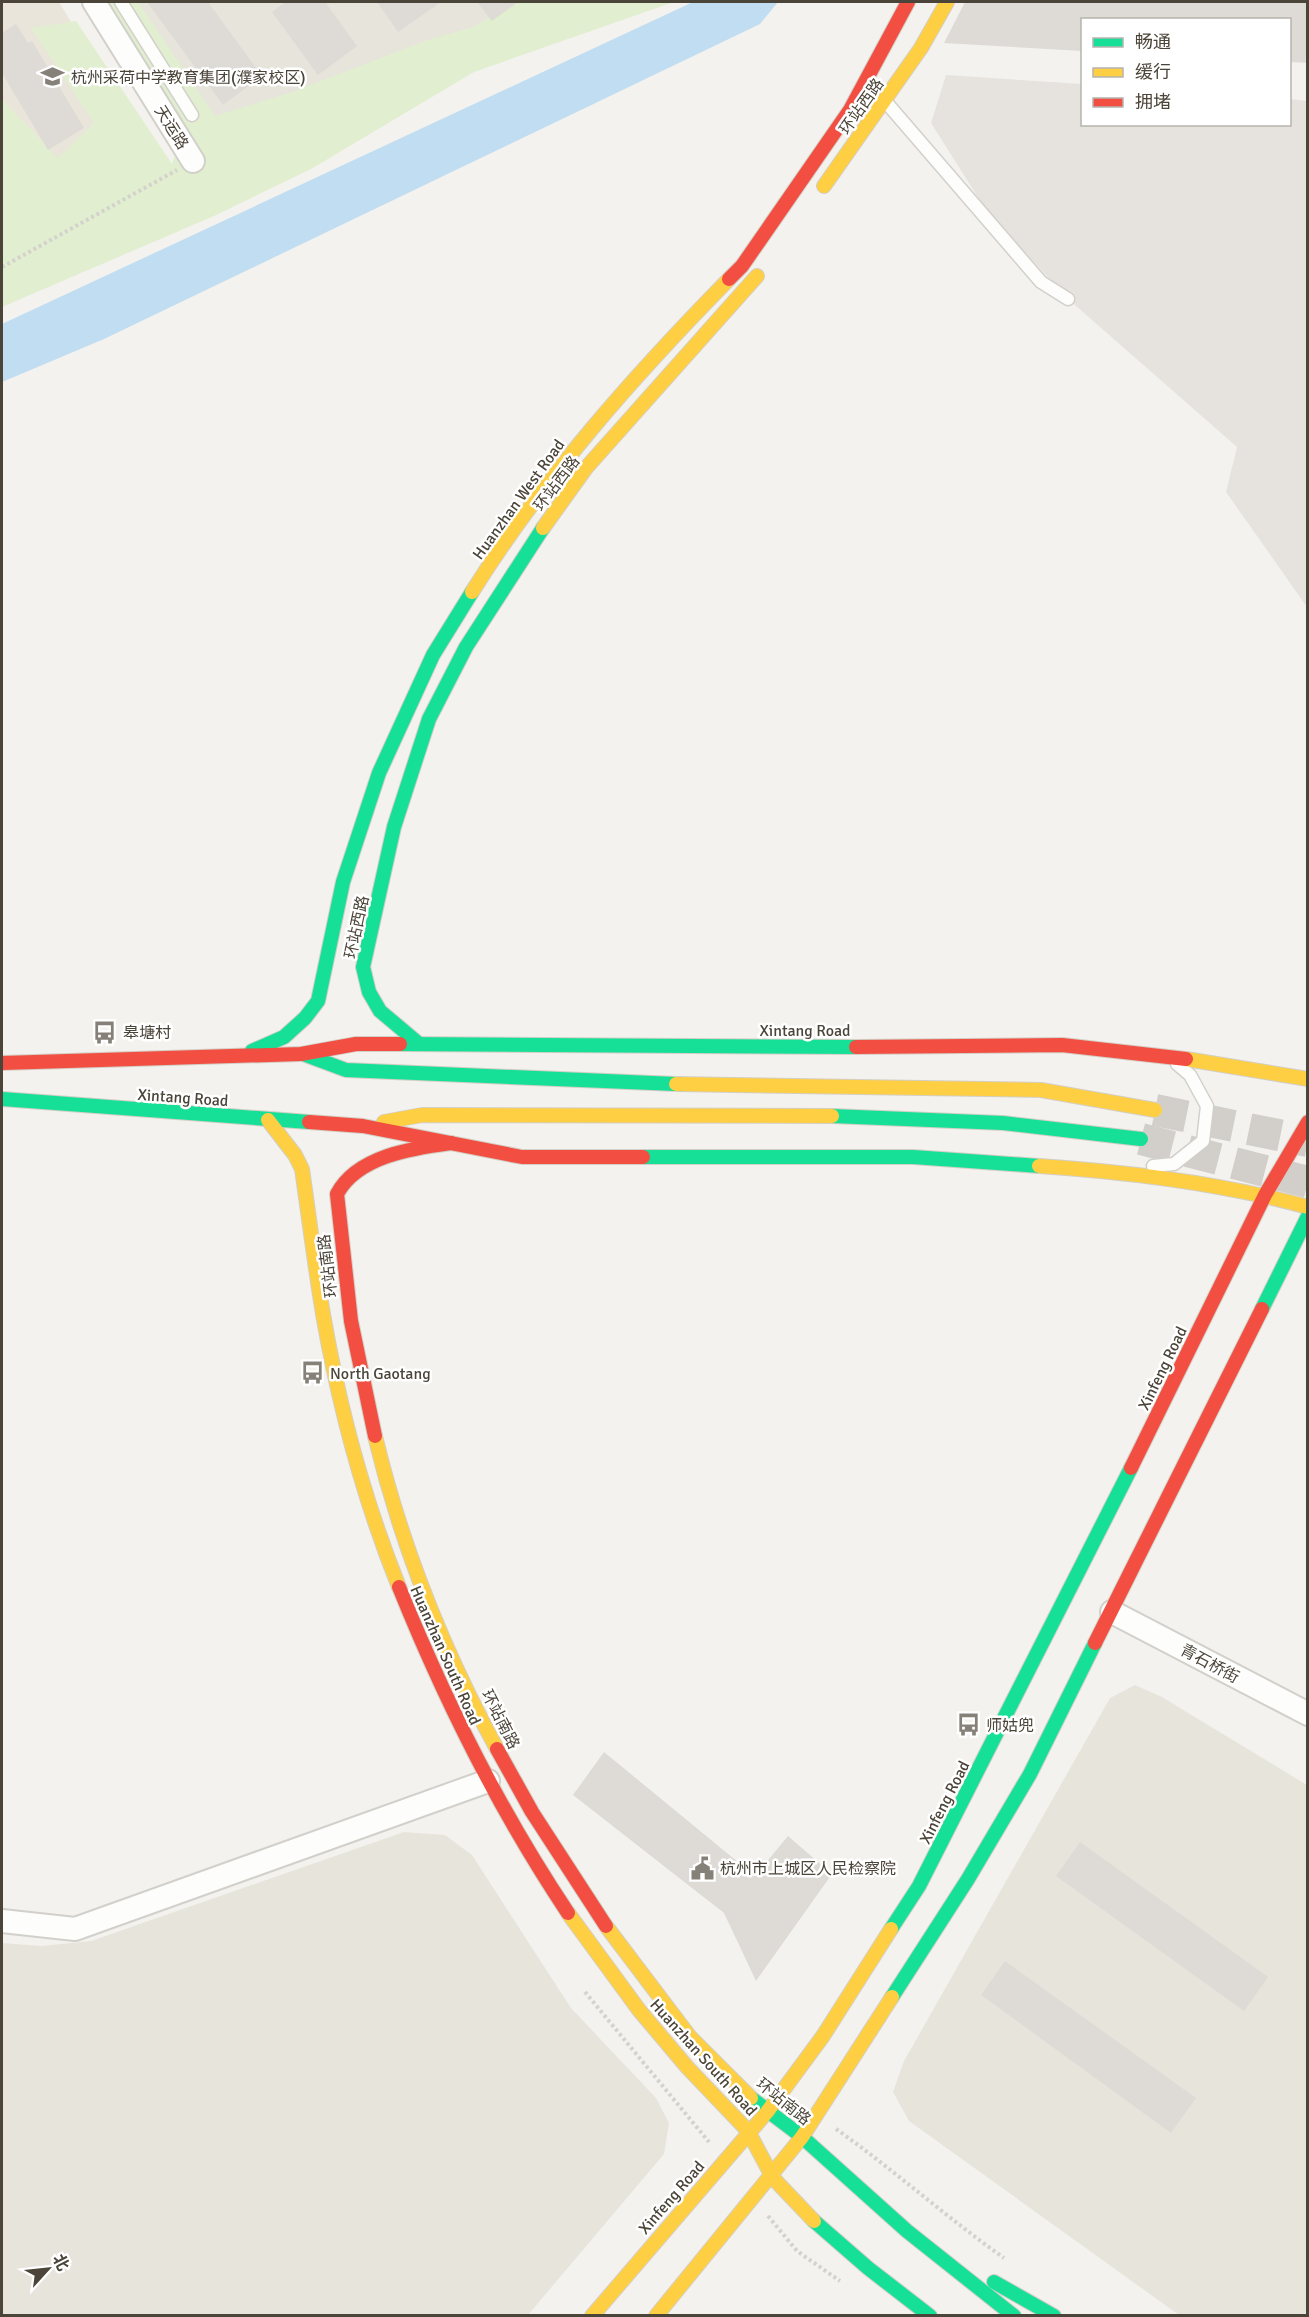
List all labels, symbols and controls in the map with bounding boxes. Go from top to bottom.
legend [1081,18,1291,126]
text: 畅通 [1135,31,1171,53]
text: 缓行 [1135,61,1171,83]
school or university icon: 杭州采荷中学教育集团(濮家校区) [40,64,66,90]
place label: 杭州采荷中学教育集团(濮家校区) [71,68,306,88]
street label: 环站西路 [835,75,888,139]
text: 拥堵 [1135,91,1171,113]
street label: 天运路 [150,102,192,153]
street label: Huanzhan West Road [468,435,569,564]
street label: 环站西路 [530,452,584,515]
street label: 环站西路 [341,894,373,961]
bus stop icon: 皋塘村 [92,1019,118,1045]
street label: Xintang Road [759,1021,851,1041]
place label: 皋塘村 [123,1023,171,1043]
street label: Xintang Road [137,1085,229,1111]
street label: 环站南路 [314,1233,342,1299]
street label: Xinfeng Road [1134,1323,1192,1414]
bus stop icon: North Gaotang [299,1360,325,1386]
place label: North Gaotang [330,1364,431,1384]
street label: Huanzhan South Road [405,1583,485,1728]
street label: 青石桥街 [1177,1640,1242,1688]
street label: 环站南路 [477,1686,524,1753]
bus stop icon: 师姑兜 [955,1712,981,1738]
place label: 师姑兜 [986,1716,1034,1736]
street label: Xinfeng Road [915,1758,974,1847]
public building icon: 杭州市上城区人民检察院 [689,1855,715,1881]
place label: 杭州市上城区人民检察院 [720,1859,896,1879]
street label: Huanzhan South Road [645,1995,761,2120]
street label: 环站南路 [752,2074,815,2130]
street label: Xinfeng Road [634,2157,709,2238]
north arrow [18,2239,78,2299]
text: 北 [48,2251,73,2274]

